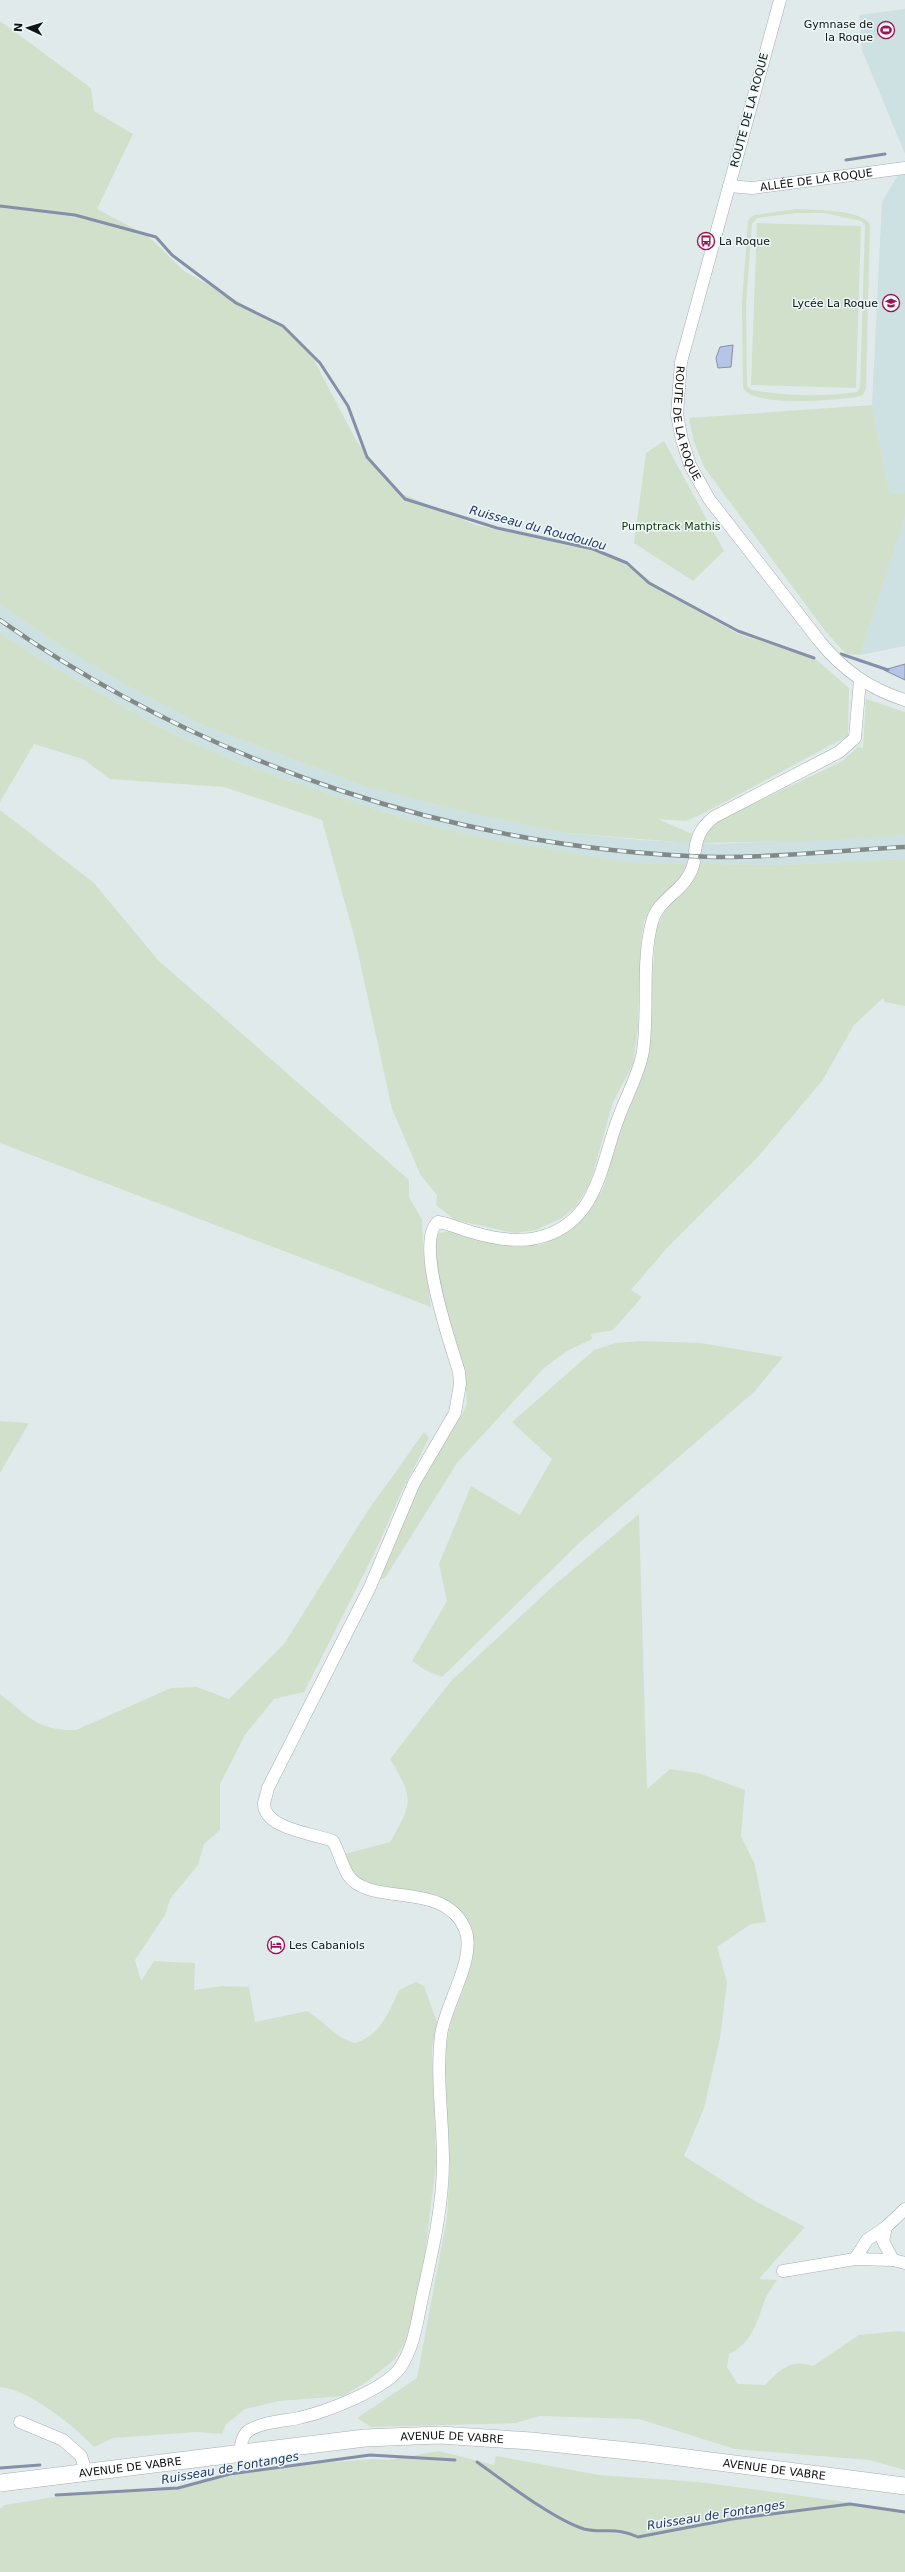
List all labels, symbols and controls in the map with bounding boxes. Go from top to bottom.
north arrow [8,8,48,48]
place label: Gymnase de la Roque [804,18,873,44]
sports icon: Gymnase de la Roque [876,20,896,40]
text: N [12,22,25,32]
street label: ROUTE DE LA ROQUE [728,52,771,169]
street label: ALLÉE DE LA ROQUE [759,166,874,194]
bus stop icon: La Roque [696,231,716,251]
place label: La Roque [719,235,770,248]
school or university icon: Lycée La Roque [881,293,901,313]
place label: Lycée La Roque [792,297,878,310]
street label: ROUTE DE LA ROQUE [670,365,703,483]
water label: Ruisseau du Roudoulou [468,503,608,553]
park label: Pumptrack Mathis [622,520,721,533]
hotel icon: Les Cabaniols [266,1935,286,1955]
place label: Les Cabaniols [289,1939,365,1952]
street label: AVENUE DE VABRE [400,2429,504,2446]
water label: Ruisseau de Fontanges [160,2449,300,2487]
street label: AVENUE DE VABRE [78,2455,182,2480]
street label: AVENUE DE VABRE [722,2457,826,2483]
water label: Ruisseau de Fontanges [646,2497,786,2533]

